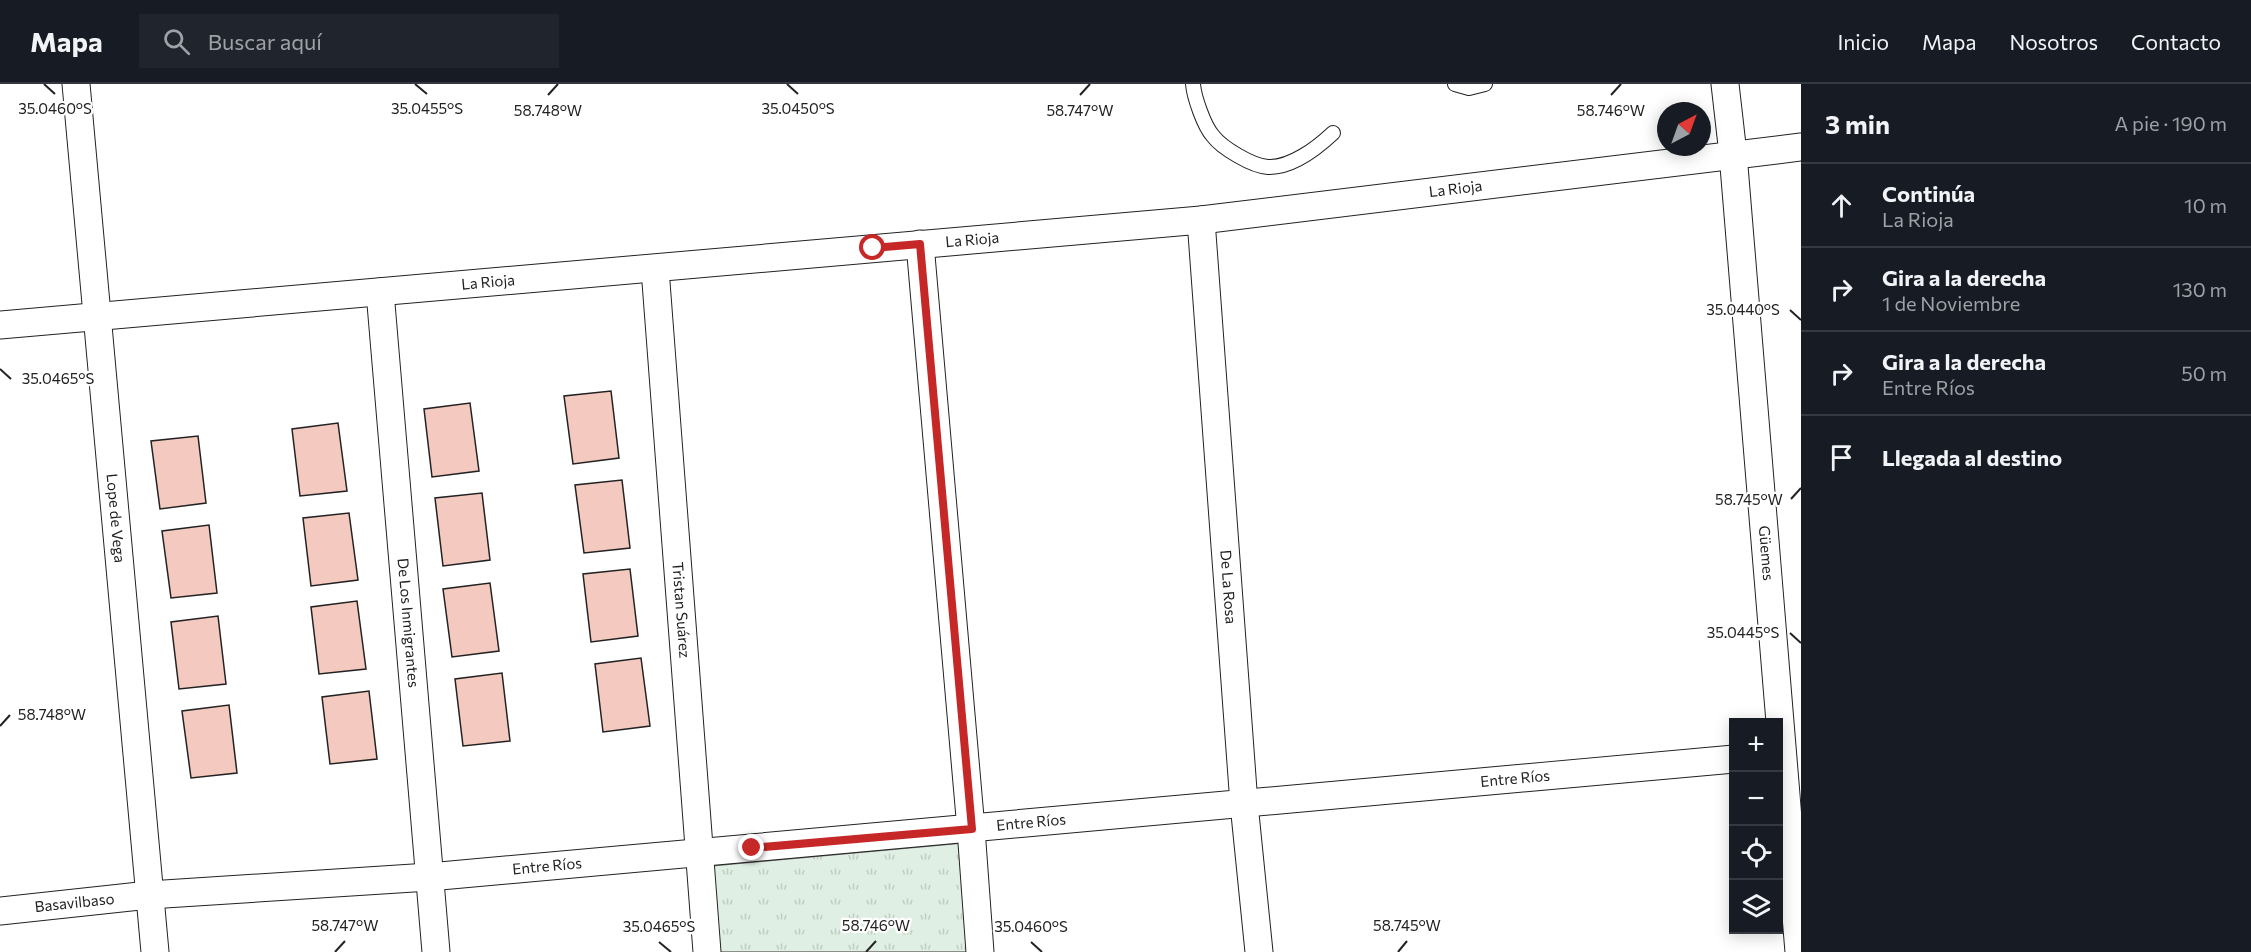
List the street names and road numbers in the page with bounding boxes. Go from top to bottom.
street label: La Rioja [1428,176,1483,200]
street label: La Rioja [945,228,1000,250]
street label: La Rioja [460,270,516,293]
street label: Lope de Vega [103,473,130,564]
street label: Güemes [1756,525,1778,581]
street label: De La Rosa [1217,549,1241,625]
street label: De Los Inmigrantes [395,557,424,688]
street label: Tristan Suárez [669,561,695,659]
street label: Entre Ríos [1479,766,1551,790]
street label: Entre Ríos [995,809,1067,834]
street label: Entre Ríos [511,853,583,877]
street label: Basavilbaso [34,889,115,915]

